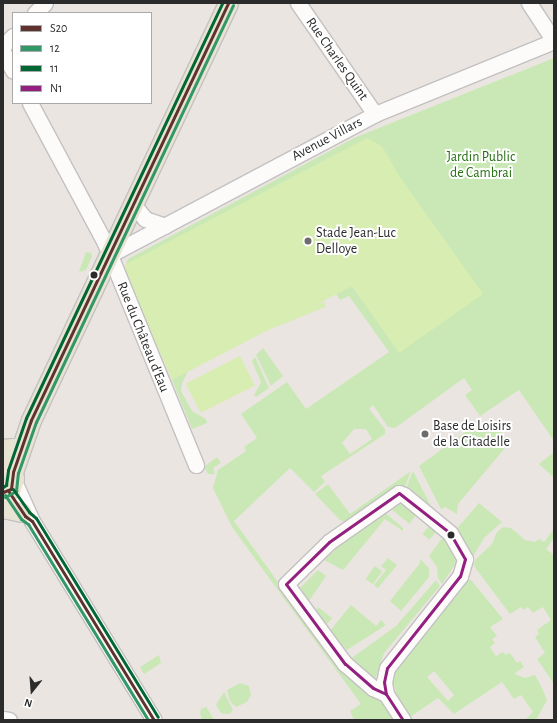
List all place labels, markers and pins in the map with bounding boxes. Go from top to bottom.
place label: Stade Jean-Luc Delloye [316,225,396,258]
marker: Stade Jean-Luc Delloye [303,236,313,246]
unlabelled marker [89,270,99,280]
place label: Base de Loisirs de la Citadelle [433,418,511,450]
marker: Base de Loisirs de la Citadelle [420,429,430,439]
unlabelled marker [446,530,456,540]

